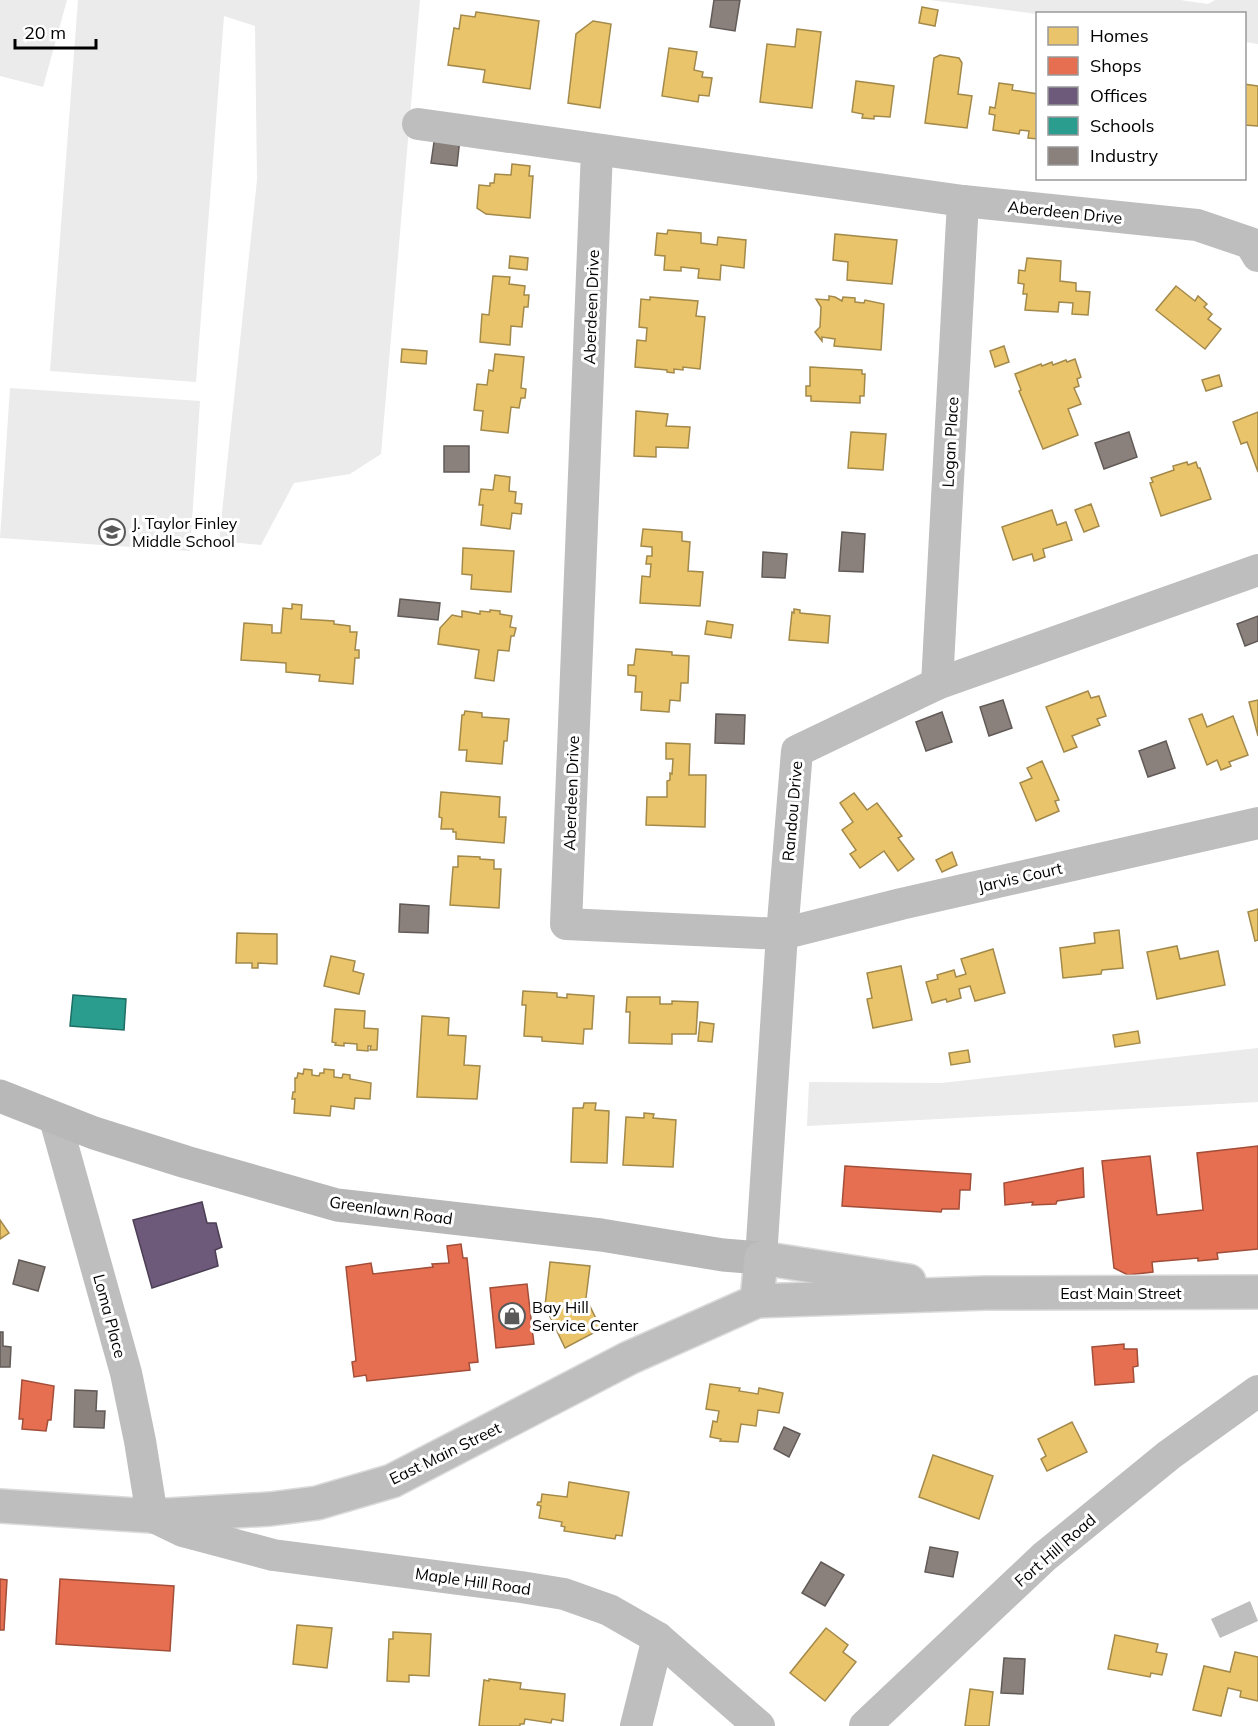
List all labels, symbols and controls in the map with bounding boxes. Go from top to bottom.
scale bar [15,12,96,50]
legend [1036,12,1246,180]
text: 20 m [24,21,66,44]
text: Homes [1090,24,1149,47]
text: Shops [1090,54,1142,77]
text: Offices [1090,84,1148,107]
text: Schools [1090,114,1155,137]
text: Industry [1090,144,1159,167]
street label: Aberdeen Drive [1007,196,1123,228]
street label: Aberdeen Drive [579,249,603,365]
street label: Logan Place [938,396,962,488]
place label: J. Taylor Finley Middle School [132,513,238,551]
school or university icon: J. Taylor Finley Middle School [97,517,127,547]
street label: Aberdeen Drive [559,735,583,851]
street label: Randou Drive [778,760,806,862]
street label: Jarvis Court [976,857,1065,896]
street label: Greenlawn Road [328,1191,454,1229]
street label: Loma Place [89,1272,131,1360]
street label: East Main Street [1060,1283,1182,1303]
place label: Bay Hill Service Center [532,1297,639,1335]
shop icon: Bay Hill Service Center [497,1301,527,1331]
street label: East Main Street [386,1417,504,1489]
street label: Fort Hill Road [1010,1509,1100,1591]
street label: Maple Hill Road [414,1563,532,1599]

